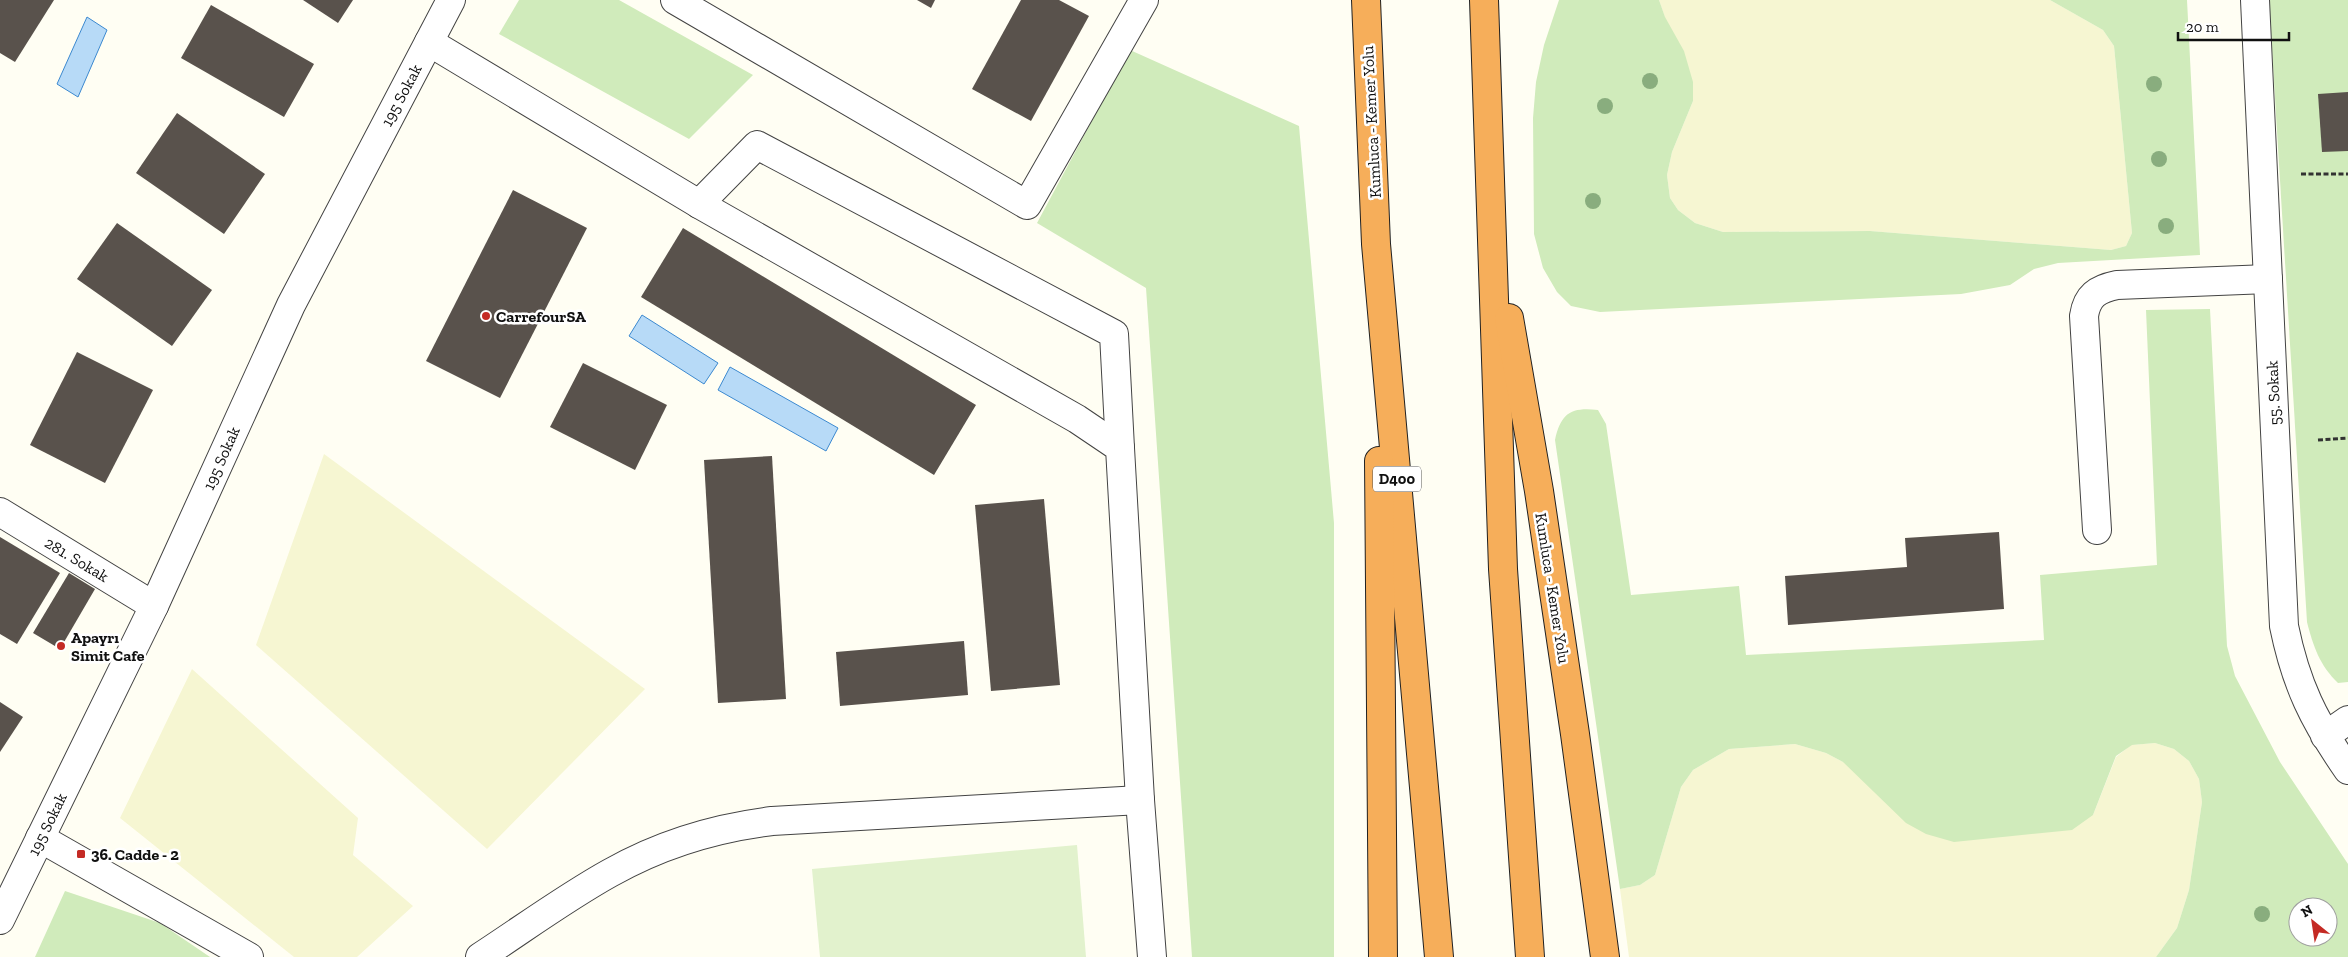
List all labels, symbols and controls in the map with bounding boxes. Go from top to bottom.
scale bar [2178,10,2289,42]
text: 20 m [2186,18,2219,36]
street label: Kumluca - Kemer Yolu [1358,45,1385,199]
street label: 195 Sokak [377,60,426,130]
place label: CarrefourSA [496,307,586,326]
marker: CarrefourSA [480,310,492,322]
street label: 55. Sokak [2262,360,2285,426]
street label: 195 Sokak [199,423,244,493]
road number: D400 [1373,466,1421,492]
street label: Kumluca - Kemer Yolu [1531,511,1574,665]
street label: 281. Sokak [41,533,113,586]
place label: Apayrı Simit Cafe [71,628,145,665]
marker: Apayrı Simit Cafe [55,640,67,652]
street label: 195 Sokak [24,789,71,859]
place label: 36. Cadde - 2 [91,845,179,864]
marker: 36. Cadde - 2 [75,848,87,860]
north arrow [2288,897,2338,947]
text: N [2298,901,2316,921]

